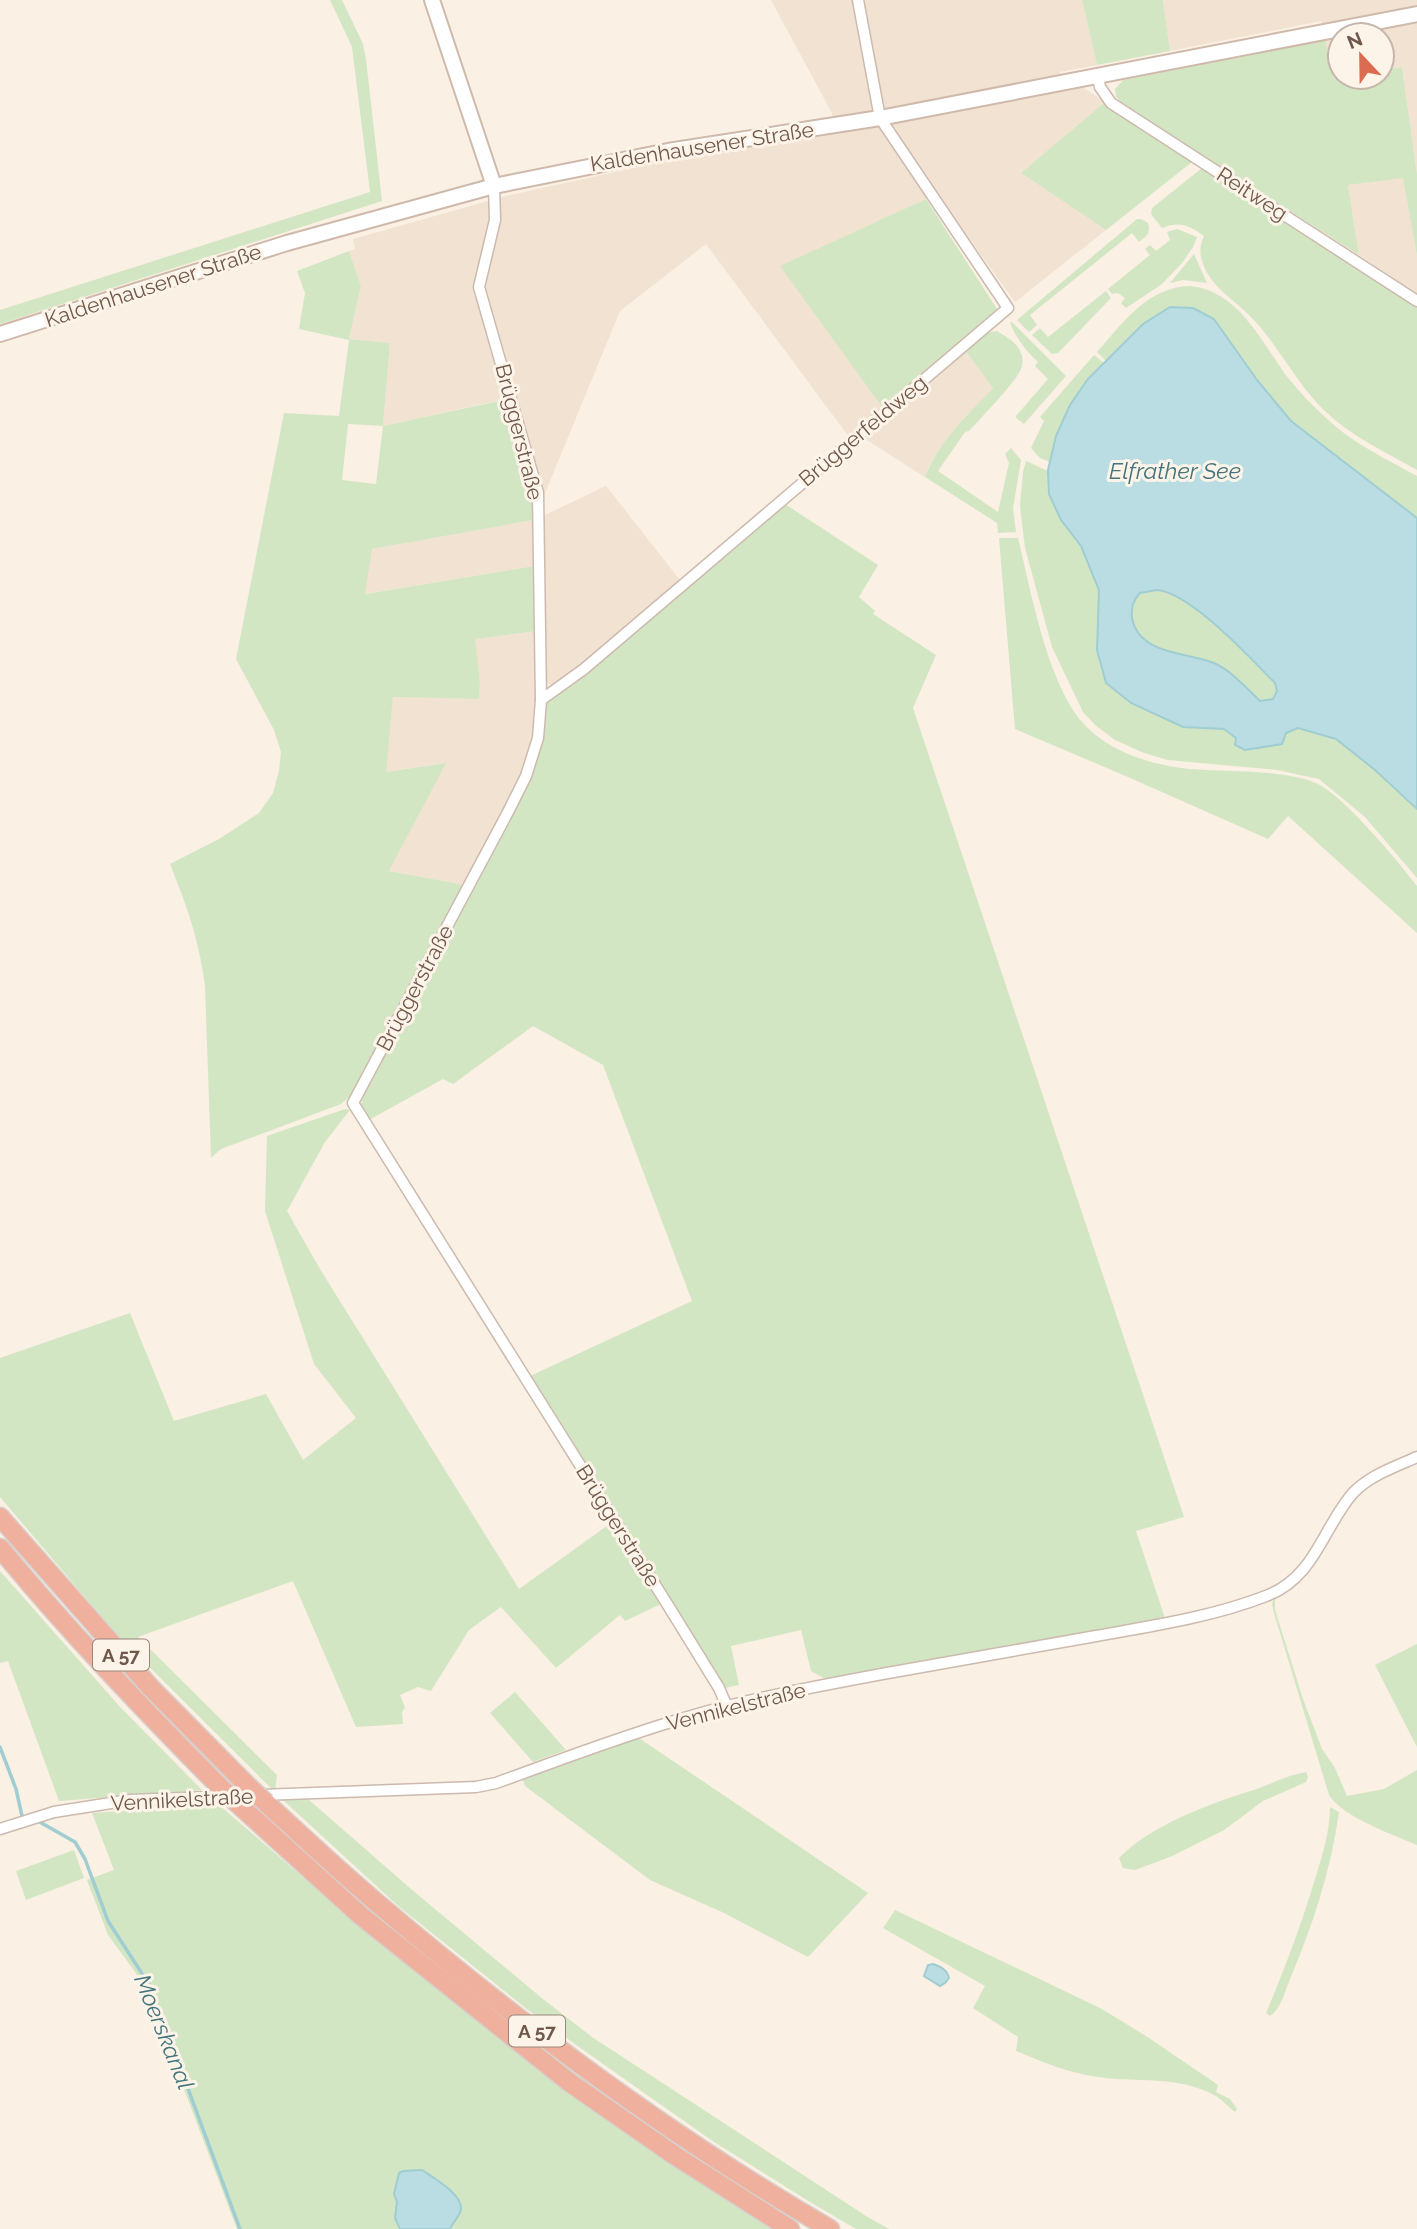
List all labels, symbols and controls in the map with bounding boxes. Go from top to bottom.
north arrow [1326,21,1396,91]
text: N [1344,27,1365,53]
street label: Kaldenhausener Straße [588,116,815,177]
street label: Reitweg [1212,161,1292,226]
street label: Kaldenhausener Straße [42,239,264,332]
street label: Brüggerstraße [491,361,548,503]
street label: Brüggerfeldweg [794,370,932,491]
water label: Elfrather See [1109,457,1241,484]
street label: Brüggerstraße [371,920,458,1055]
street label: Brüggerstraße [571,1460,666,1591]
road number: A 57 [93,1639,149,1670]
street label: Vennikelstraße [664,1677,808,1736]
street label: Vennikelstraße [110,1783,254,1816]
water label: Moerskanal [129,1970,200,2093]
road number: A 57 [509,2016,565,2047]

